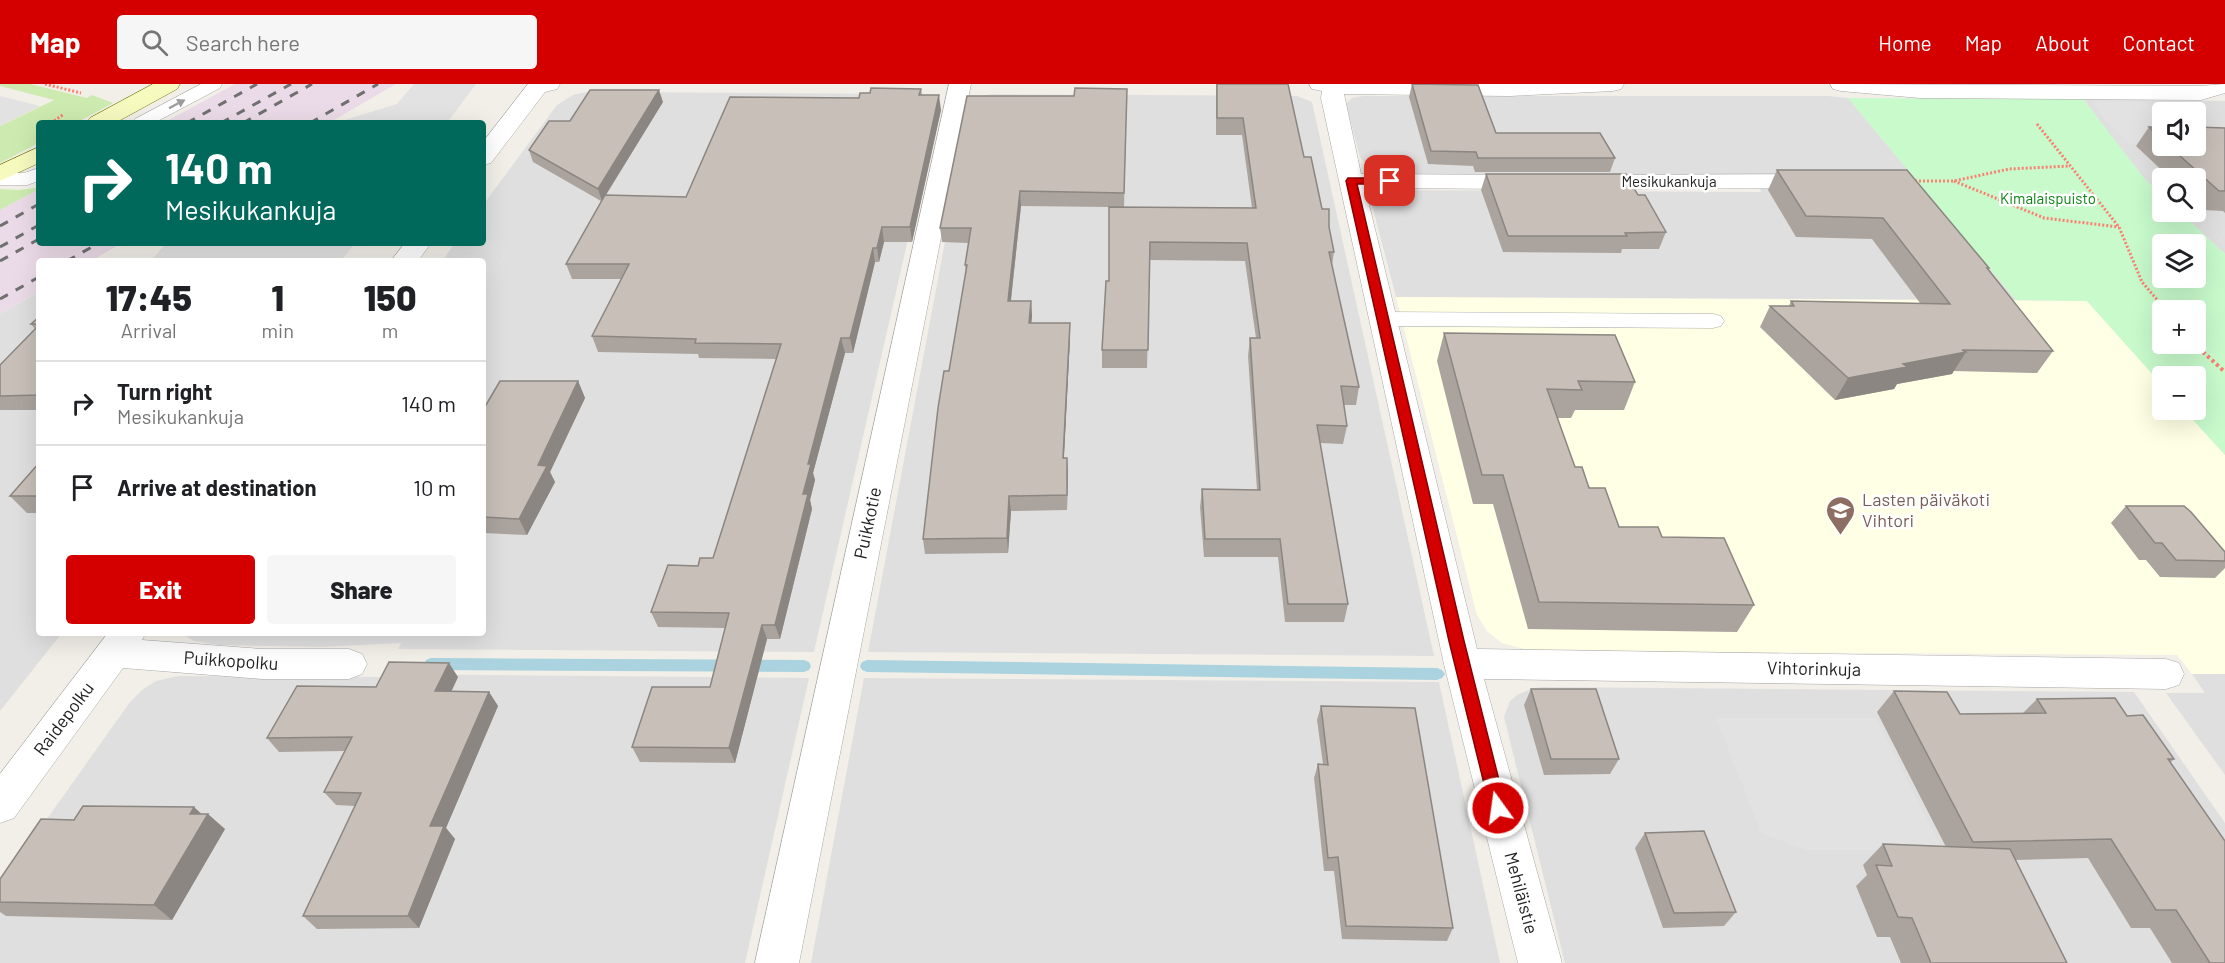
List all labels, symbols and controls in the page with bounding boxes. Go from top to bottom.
search box [117,15,537,69]
text: Map [30,25,81,59]
icon: search [138,26,171,59]
text: Search here [186,29,300,55]
text: Home [1878,30,1932,55]
text: Map [1965,30,2002,55]
text: About [2035,30,2090,55]
text: Contact [2123,30,2195,55]
one-way arrow [168,99,186,109]
map controls [2152,102,2206,420]
button: sound [2152,102,2206,156]
text: 140 m [165,142,273,192]
icon: right [66,144,144,222]
pin [1364,155,1415,206]
icon: arrive [1373,164,1406,197]
button: search [2152,168,2206,222]
street label: Mesikukankuja [1621,172,1717,190]
park label: Kimalaispuisto [2000,189,2096,207]
text: Mesikukankuja [165,193,336,225]
button: layers [2152,234,2206,288]
text: 17:45 [106,275,192,318]
text: 1 [271,275,284,318]
text: 150 [363,275,416,318]
button: + [2152,300,2206,354]
text: Arrival [121,318,177,342]
text: min [262,318,294,342]
text: m [382,318,398,342]
button: − [2152,366,2206,420]
text: Turn right [117,378,212,404]
icon: right [66,387,99,420]
text: 140 m [401,390,456,416]
text: Mesikukankuja [117,404,244,428]
icon: arrive [66,471,99,504]
text: Arrive at destination [117,474,316,500]
text: 10 m [413,474,456,500]
street label: Puikkotie [849,485,885,561]
place label: Lasten päiväkoti Vihtori [1862,488,1990,531]
school or university icon: Lasten päiväkoti Vihtori [1825,494,1857,536]
button: Exit [66,555,255,624]
button: Share [267,555,456,624]
street label: Puikkopolku [183,646,279,674]
street label: Vihtorinkuja [1767,656,1861,680]
street label: Raidepolku [28,677,98,760]
position arrow [1466,776,1530,840]
street label: Mehiläistie [1500,849,1543,936]

